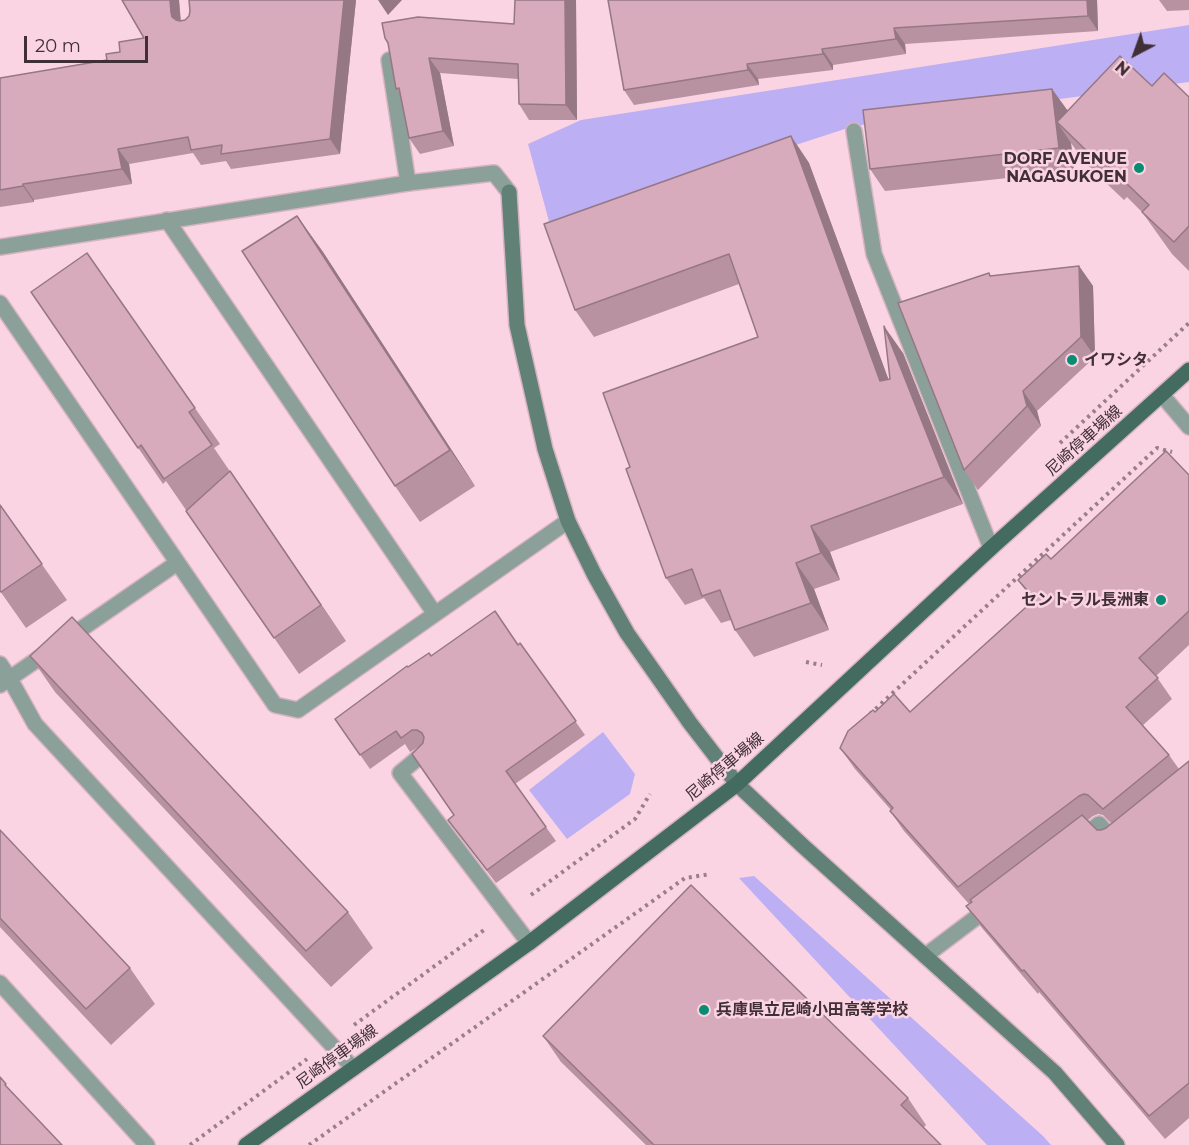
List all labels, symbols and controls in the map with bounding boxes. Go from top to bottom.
scale bar [27,24,152,62]
north arrow [1105,24,1165,84]
text: 20 m [35,35,81,57]
text: N [1112,57,1134,79]
place label: DORF AVENUE NAGASUKOEN [1003,149,1127,187]
marker: DORF AVENUE NAGASUKOEN [1132,161,1146,175]
place label: イワシタ [1084,350,1148,370]
marker: イワシタ [1065,353,1079,367]
street label: 尼崎停車場線 [1042,402,1126,480]
place label: セントラル長洲東 [1021,590,1149,610]
marker: セントラル長洲東 [1154,593,1168,607]
street label: 尼崎停車場線 [682,729,768,805]
place label: 兵庫県立尼崎小田高等学校 [716,1000,908,1020]
marker: 兵庫県立尼崎小田高等学校 [697,1003,711,1017]
street label: 尼崎停車場線 [293,1021,381,1093]

